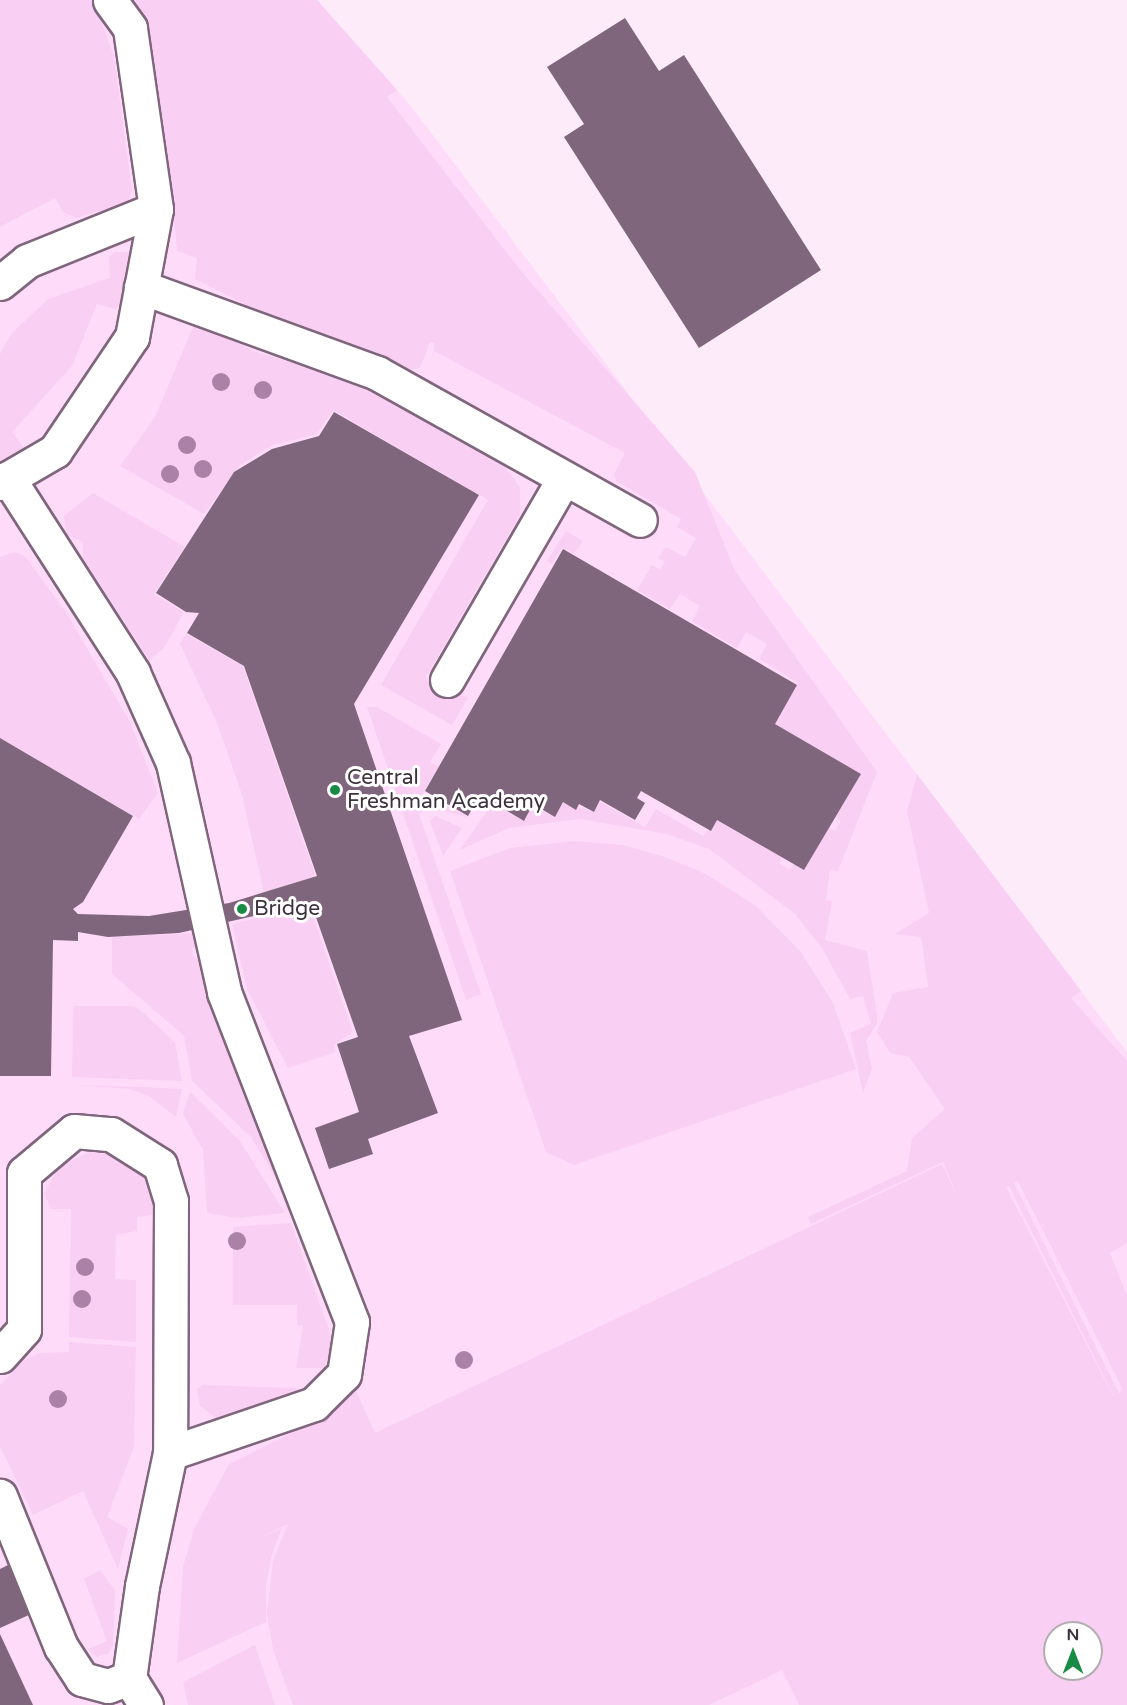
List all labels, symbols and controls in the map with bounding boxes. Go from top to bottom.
place label: Central Freshman Academy [347,765,545,815]
marker: Central Freshman Academy [328,783,342,797]
place label: Bridge [254,896,320,922]
marker: Bridge [235,902,249,916]
north arrow [1043,1621,1103,1681]
text: N [1067,1625,1079,1645]

